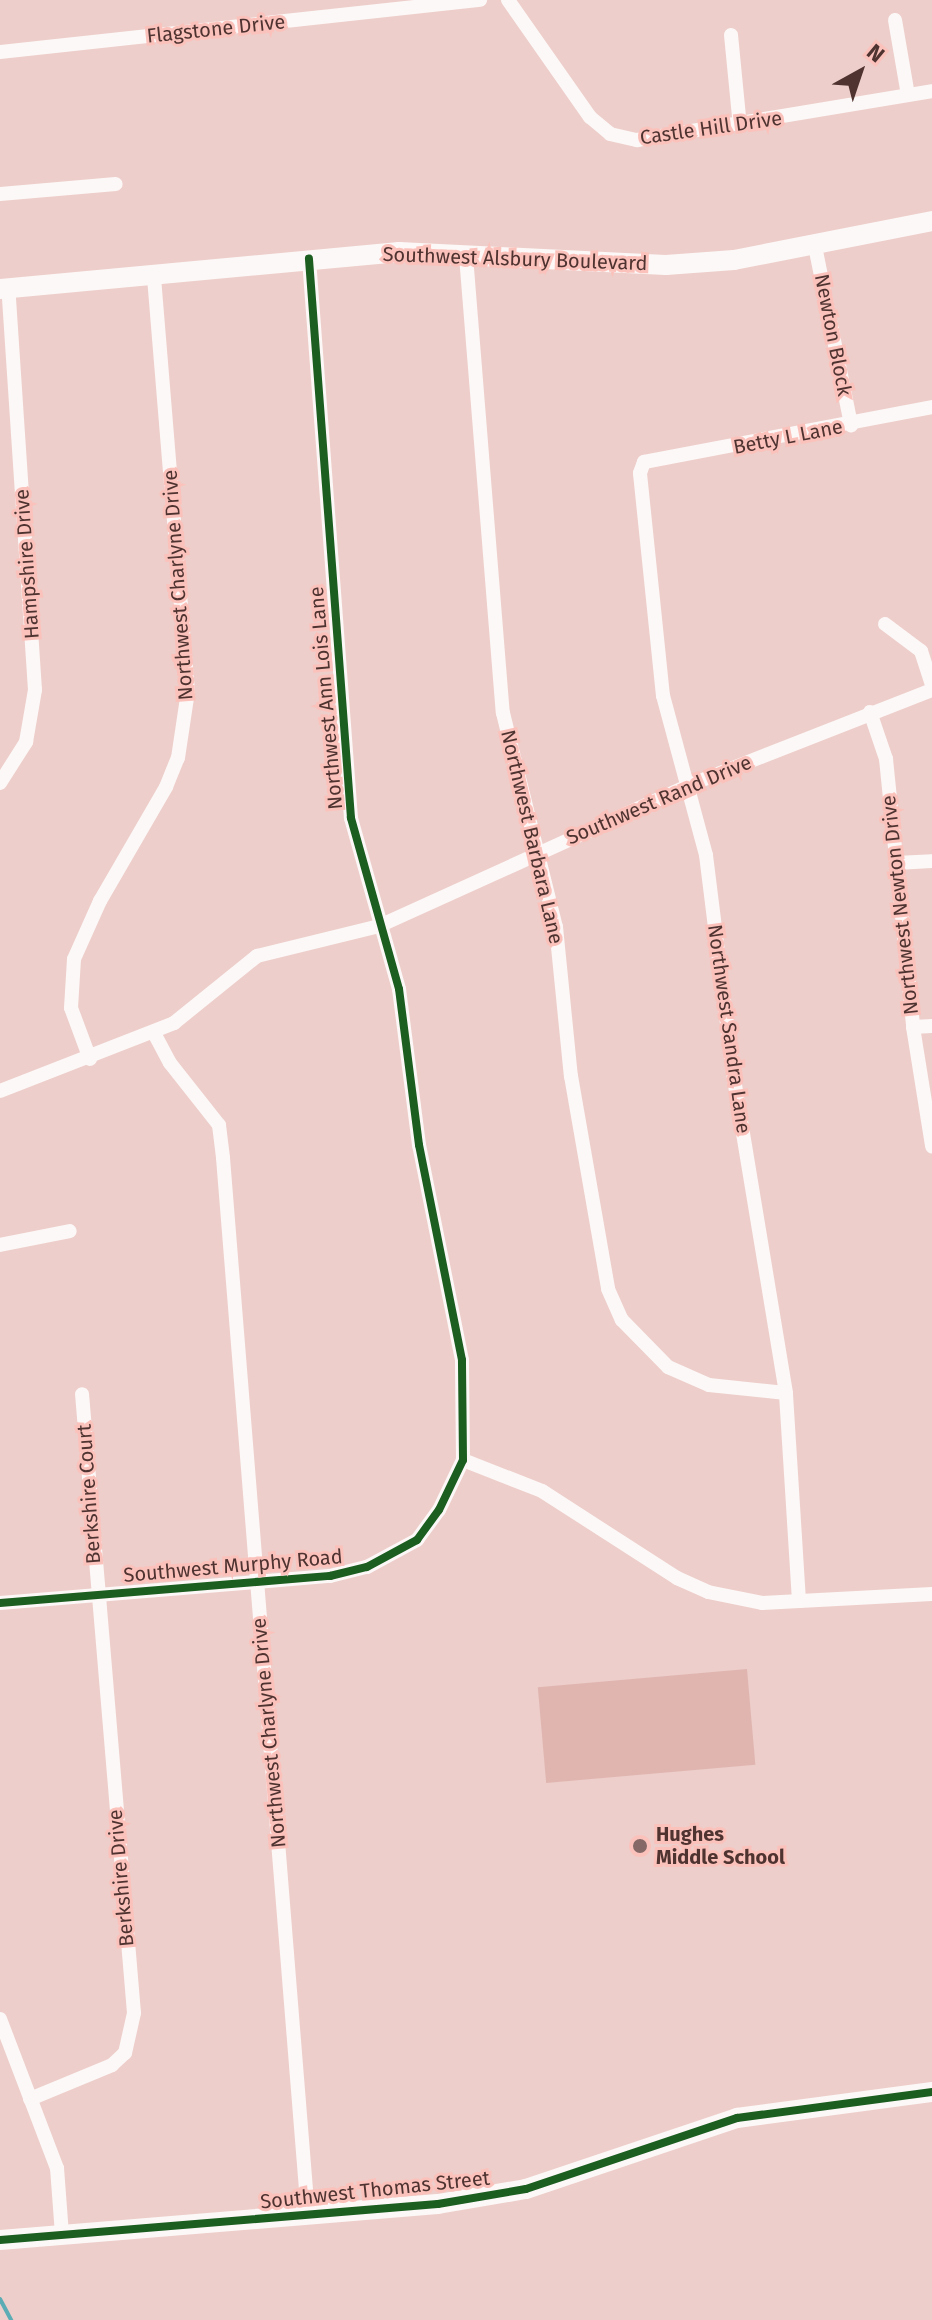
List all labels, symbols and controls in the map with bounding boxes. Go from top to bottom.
street label: Flagstone Drive [146,10,286,48]
north arrow [820,32,900,112]
text: N [861,38,890,68]
street label: Castle Hill Drive [638,106,784,150]
street label: Southwest Alsbury Boulevard [382,242,648,276]
street label: Newton Block [809,272,857,398]
street label: Betty L Lane [731,415,845,459]
street label: Northwest Charlyne Drive [158,469,198,701]
street label: Hampshire Drive [10,488,44,640]
street label: Northwest Ann Lois Lane [304,585,348,811]
street label: Northwest Barbara Lane [496,728,568,946]
street label: Southwest Rand Drive [563,750,755,850]
street label: Northwest Newton Drive [877,794,923,1016]
street label: Northwest Sandra Lane [702,923,756,1135]
street label: Berkshire Court [72,1423,106,1565]
street label: Southwest Murphy Road [122,1544,344,1588]
street label: Northwest Charlyne Drive [247,1617,291,1849]
street label: Berkshire Drive [103,1808,139,1948]
place label: Hughes Middle School [656,1822,785,1869]
marker: Hughes Middle School [631,1837,649,1855]
street label: Southwest Thomas Street [259,2166,491,2214]

